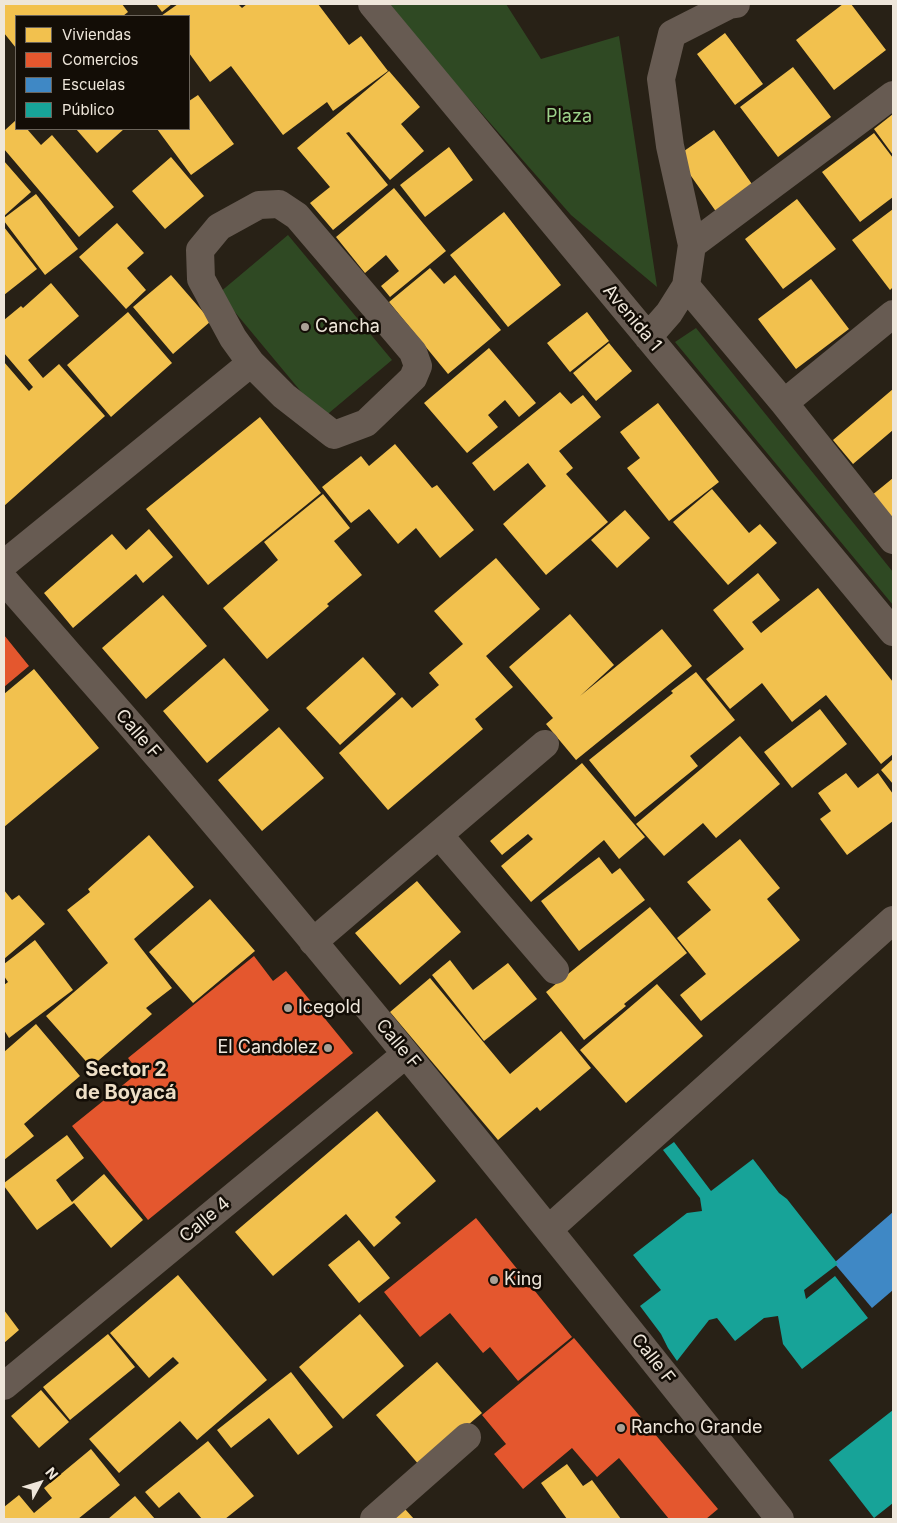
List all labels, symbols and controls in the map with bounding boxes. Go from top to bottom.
legend [15,15,190,130]
text: Viviendas [62,25,131,44]
text: Comercios [62,50,138,69]
text: Escuelas [62,75,125,94]
text: Público [62,100,114,119]
park label: Plaza [546,106,592,128]
street label: Avenida 1 [598,280,666,356]
place label: Cancha [315,316,380,338]
marker: Cancha [299,321,311,333]
street label: Calle F [111,705,165,763]
place label: Icegold [298,997,361,1019]
marker: Icegold [282,1002,294,1014]
street label: Calle F [371,1015,425,1073]
place label: El Candolez [218,1037,318,1059]
marker: El Candolez [322,1042,334,1054]
district label: Sector 2 de Boyacá [75,1058,177,1105]
street label: Calle 4 [175,1193,235,1247]
place label: King [504,1269,542,1291]
marker: King [488,1274,500,1286]
street label: Calle F [627,1329,679,1389]
place label: Rancho Grande [631,1417,762,1439]
marker: Rancho Grande [615,1422,627,1434]
north arrow [15,1458,65,1508]
text: N [42,1464,62,1483]

